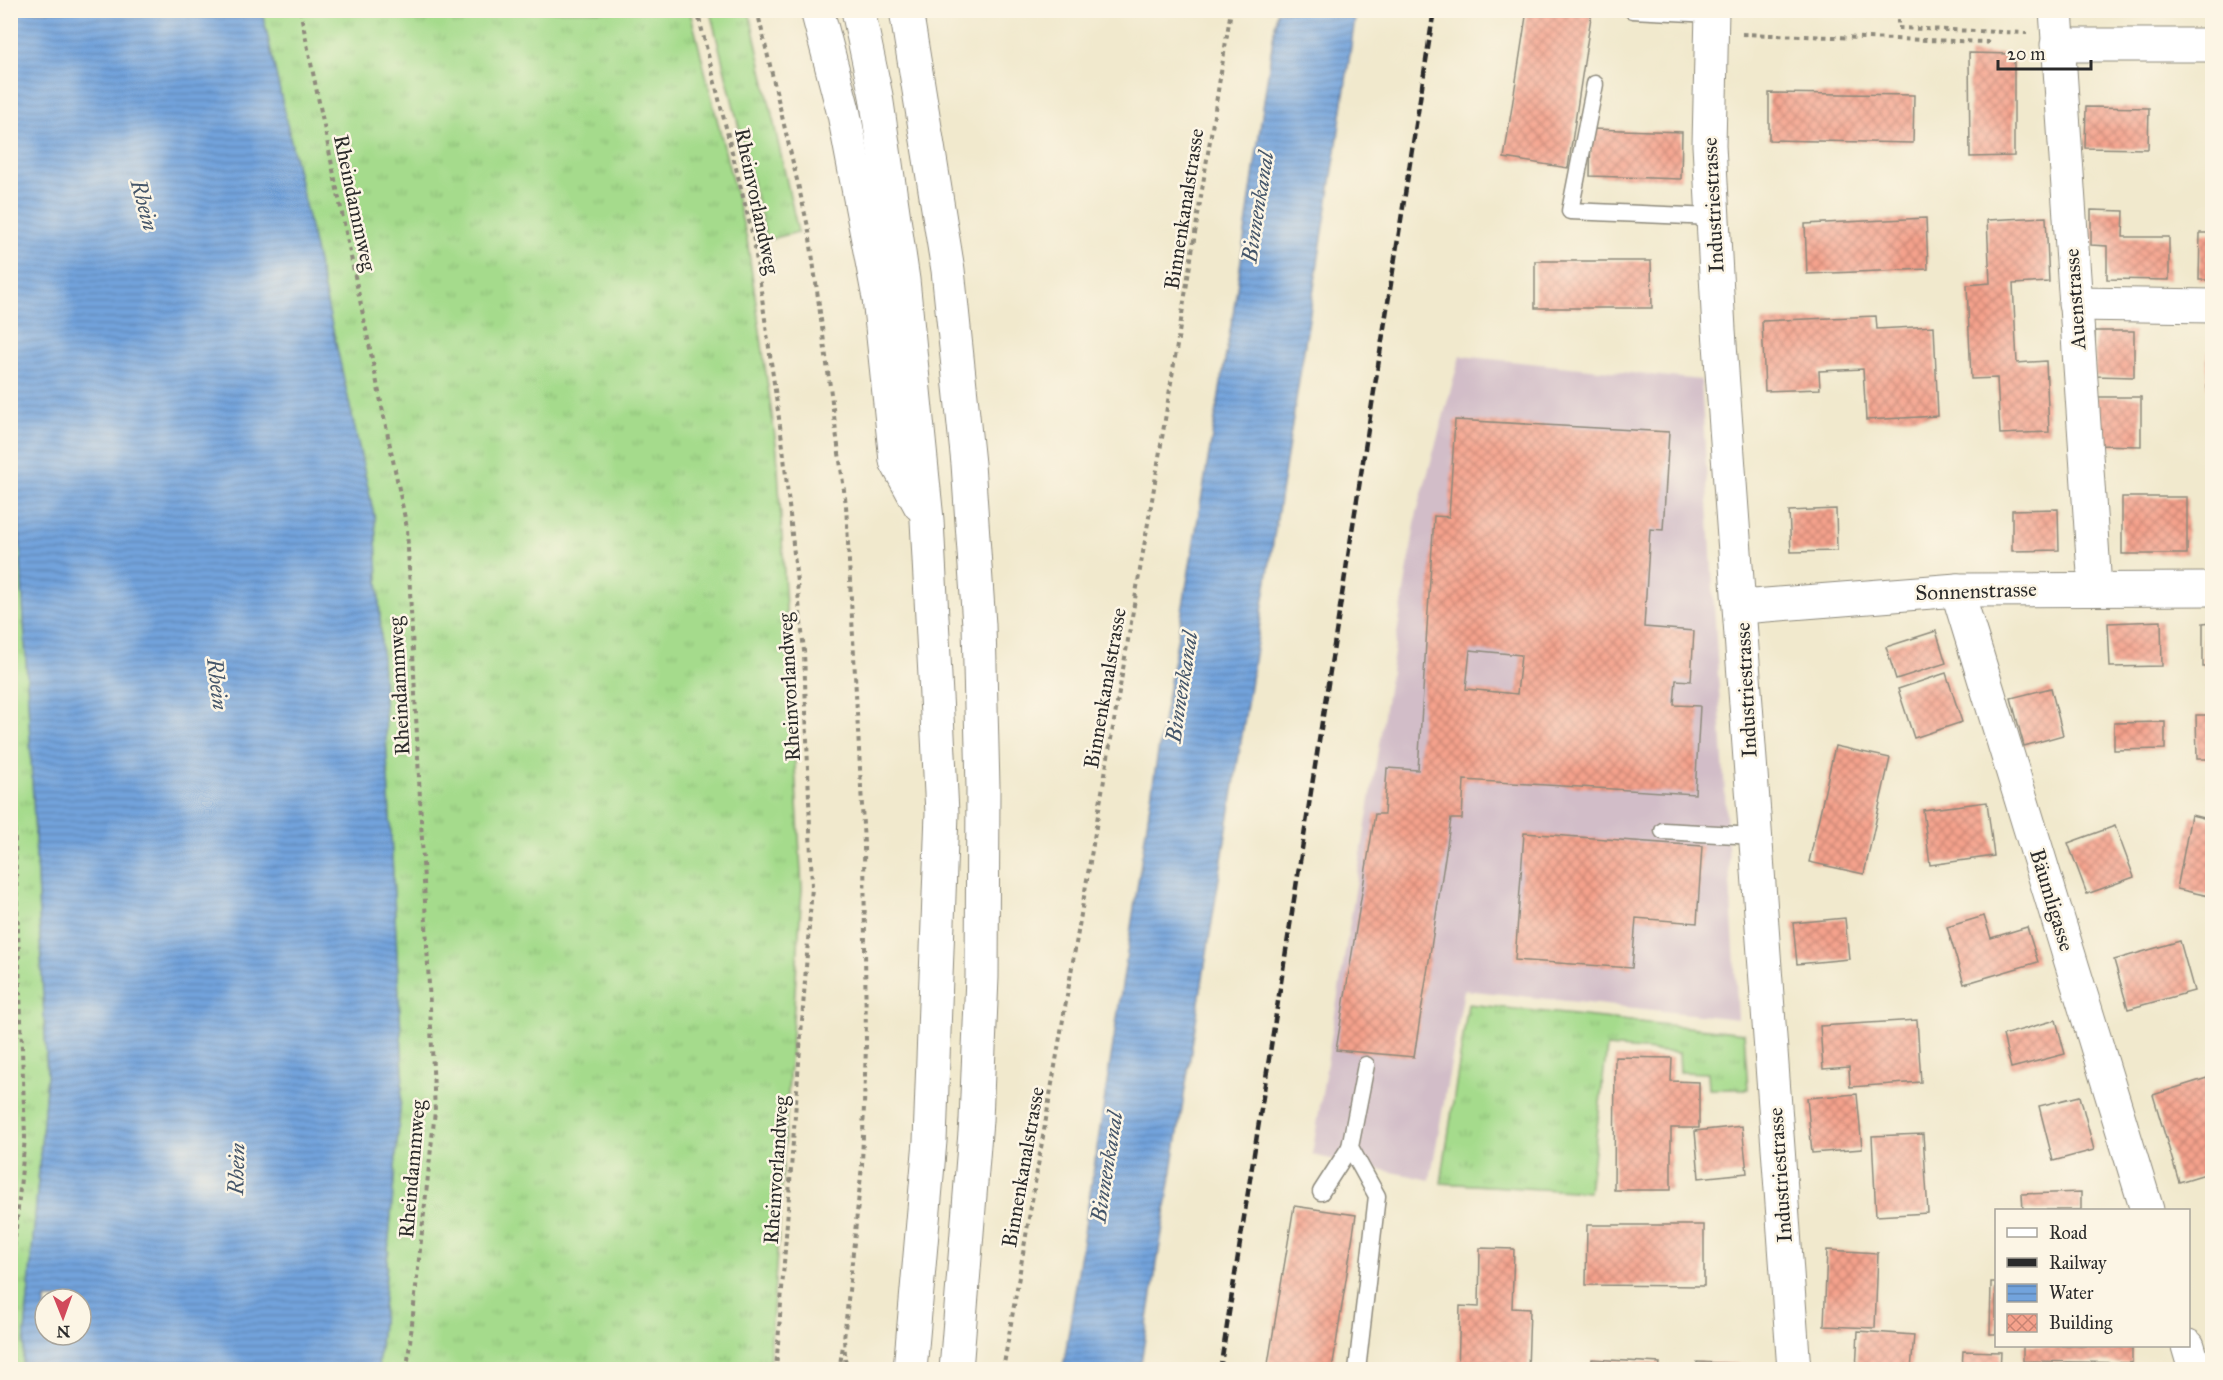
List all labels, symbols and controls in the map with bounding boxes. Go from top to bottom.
scale bar [1998,33,2091,71]
text: 20 m [2007,43,2045,65]
street label: Rheinvorlandweg [729,126,785,277]
street label: Binnenkanalstrasse [1158,126,1210,291]
street label: Rheindammweg [328,132,382,274]
street label: Industriestrasse [1696,136,1730,273]
water label: Binnenkanal [1235,148,1280,265]
water label: Rhein [124,176,164,234]
street label: Auenstrasse [2058,247,2092,351]
street label: Sonnenstrasse [1915,576,2037,606]
street label: Binnenkanalstrasse [1078,605,1132,770]
street label: Rheinvorlandweg [772,612,806,762]
street label: Rheindammweg [382,616,416,756]
street label: Industriestrasse [1729,621,1763,758]
water label: Binnenkanal [1159,628,1204,745]
water label: Rhein [201,656,234,712]
street label: Bäumligasse [2024,846,2080,955]
street label: Binnenkanalstrasse [996,1084,1050,1249]
street label: Rheinvorlandweg [758,1095,794,1245]
street label: Rheindammweg [393,1099,431,1239]
street label: Industriestrasse [1762,1106,1798,1243]
water label: Binnenkanal [1084,1108,1129,1225]
water label: Rhein [222,1142,251,1196]
legend [1995,1209,2190,1347]
text: Road [2049,1222,2087,1244]
text: Railway [2049,1252,2107,1274]
text: Water [2049,1282,2094,1304]
north arrow [33,1287,93,1347]
text: Building [2049,1312,2113,1335]
text: N [56,1322,70,1341]

